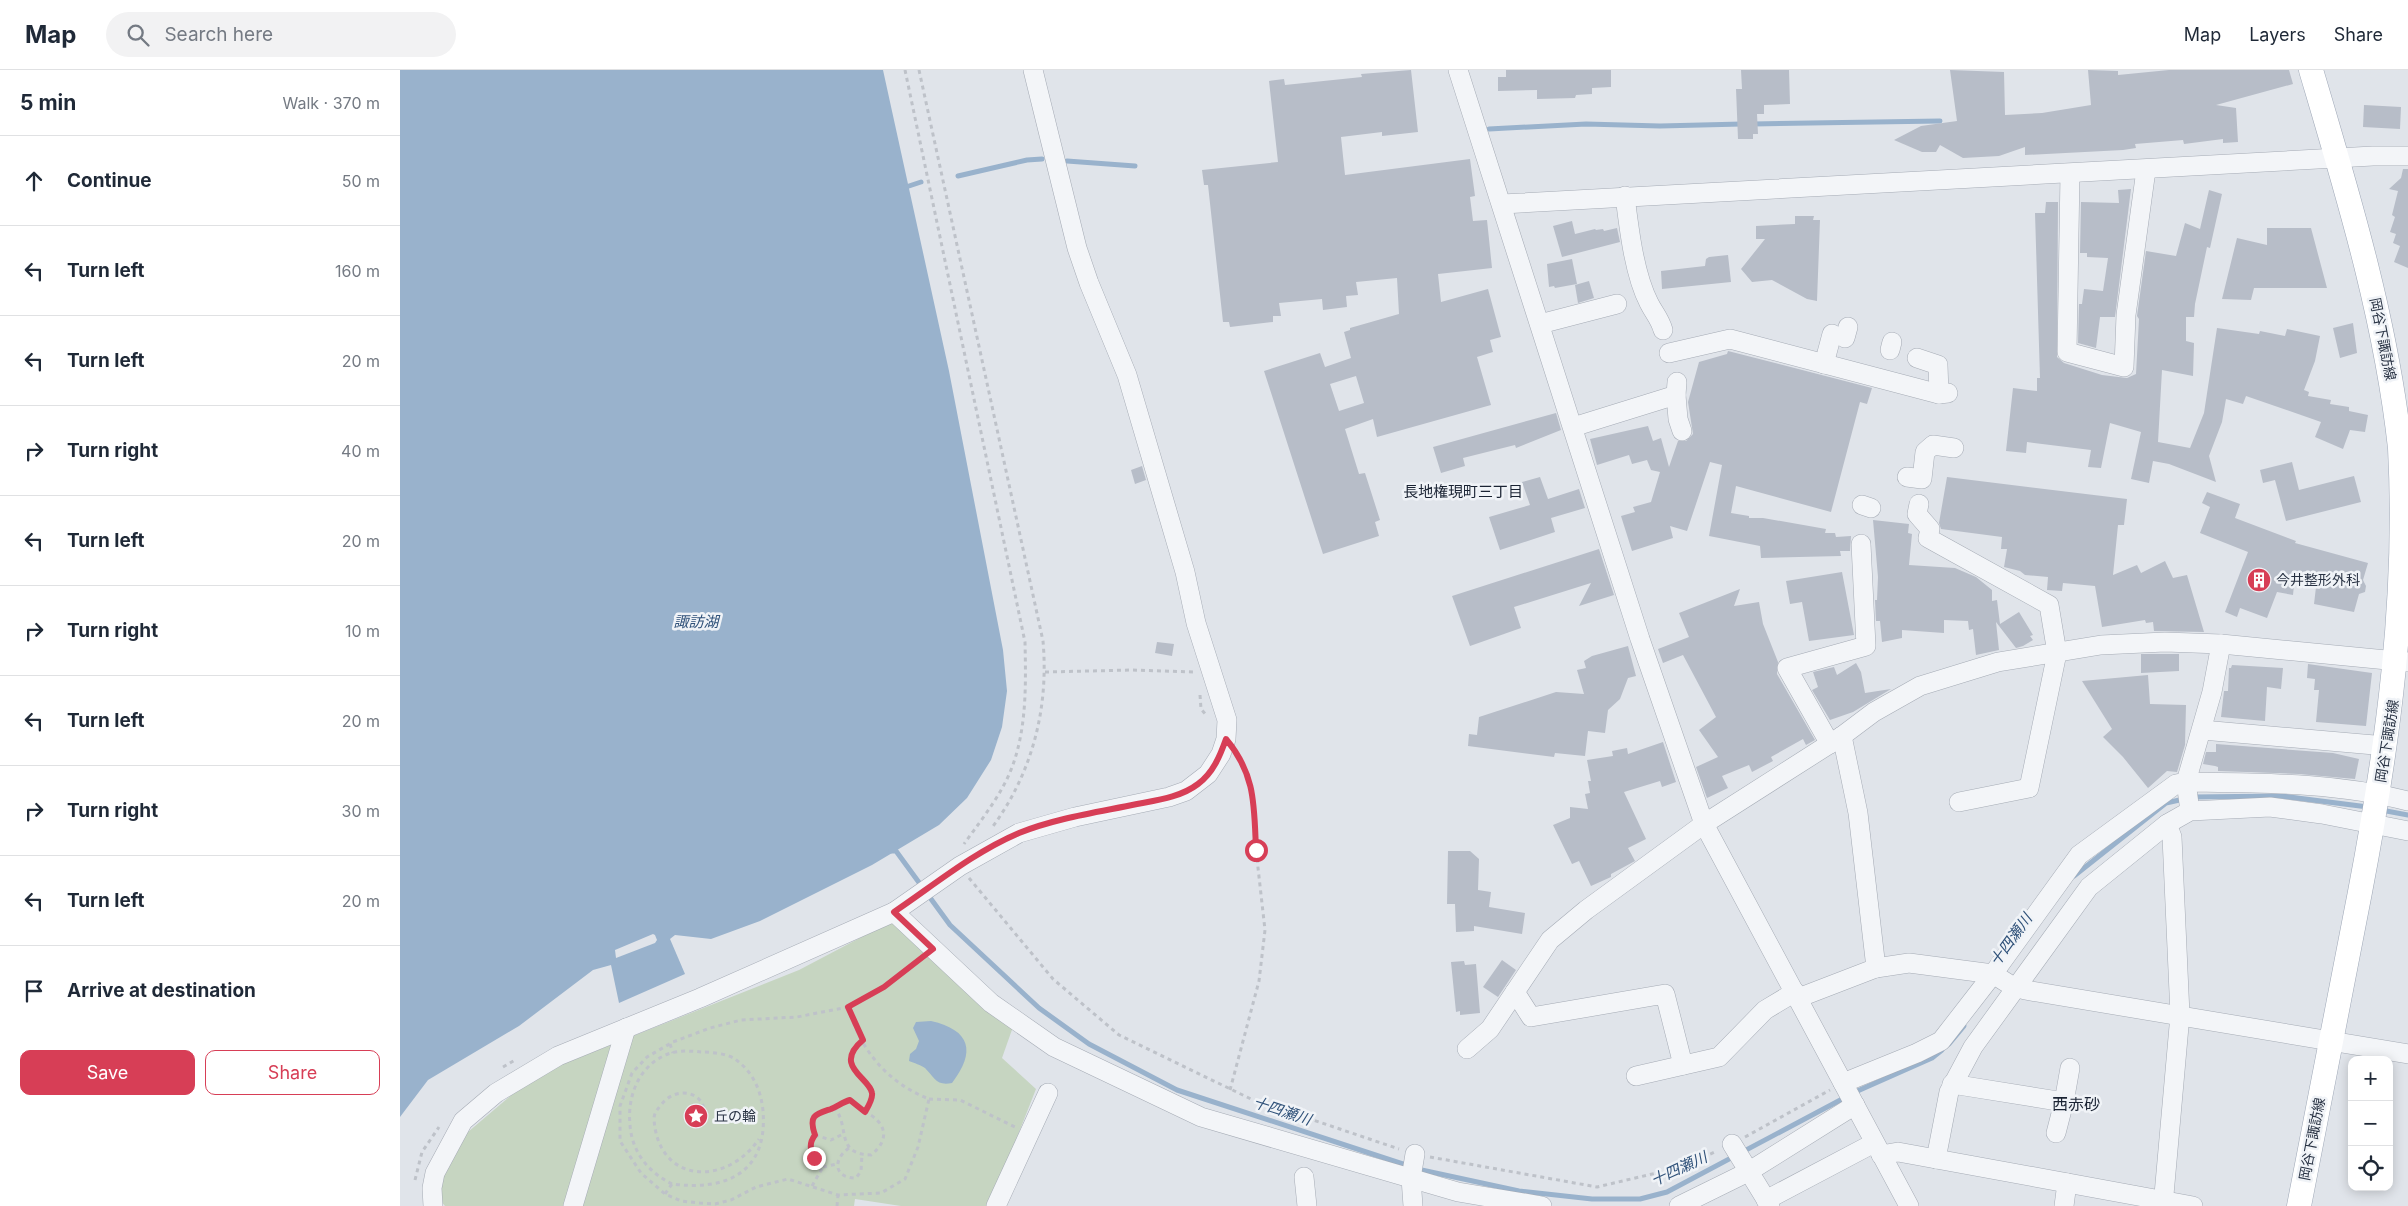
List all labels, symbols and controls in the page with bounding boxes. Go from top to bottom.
search box [106,12,456,57]
text: Map [25,20,76,49]
icon: search [124,21,152,49]
text: Search here [164,23,273,46]
text: Map [2184,24,2221,45]
text: Layers [2249,24,2306,45]
text: Share [2334,24,2383,45]
text: 5 min [20,90,76,115]
text: Walk · 370 m [283,93,380,113]
icon: ahead [20,167,48,195]
text: Continue [67,169,152,192]
text: 50 m [342,171,380,191]
icon: left [20,257,48,285]
text: Turn left [67,259,145,282]
text: 160 m [335,261,380,281]
street label: 岡谷下諏訪線 [2367,296,2400,382]
icon: left [20,347,48,375]
text: Turn left [67,349,145,372]
text: 20 m [342,351,380,371]
icon: right [20,437,48,465]
text: Turn right [67,439,158,462]
text: 40 m [341,441,380,461]
district label: 長地権現町三丁目 [1403,482,1523,501]
icon: left [20,527,48,555]
text: Turn left [67,529,145,552]
text: 20 m [342,531,380,551]
building icon: 今井整形外科 [2246,567,2272,593]
place label: 今井整形外科 [2276,571,2360,588]
water label: 諏訪湖 [673,612,720,631]
icon: right [20,617,48,645]
text: Turn right [67,619,158,642]
text: 10 m [345,621,380,641]
street label: 岡谷下諏訪線 [2372,698,2401,784]
icon: left [20,707,48,735]
text: Turn left [67,709,145,732]
text: 20 m [342,711,380,731]
icon: right [20,797,48,825]
text: Turn right [67,799,158,822]
text: 30 m [342,801,380,821]
route start [1245,839,1268,862]
icon: left [20,887,48,915]
text: Turn left [67,889,145,912]
text: 20 m [342,891,380,911]
water label: 十四瀬川 [1985,908,2037,970]
icon: arrive [20,977,48,1005]
text: Arrive at destination [67,979,256,1002]
button: Save [20,1050,195,1095]
button: Share [205,1050,380,1095]
map controls [2348,1056,2393,1191]
button: + [2348,1056,2393,1101]
water label: 十四瀬川 [1251,1092,1316,1129]
district label: 西赤砂 [2052,1094,2100,1114]
street label: 岡谷下諏訪線 [2295,1096,2328,1182]
button: − [2348,1101,2393,1146]
place icon: 丘の輪 [683,1103,709,1129]
place label: 丘の輪 [714,1107,756,1124]
water label: 十四瀬川 [1648,1146,1712,1190]
button: locate [2348,1146,2393,1191]
route end [803,1147,826,1170]

